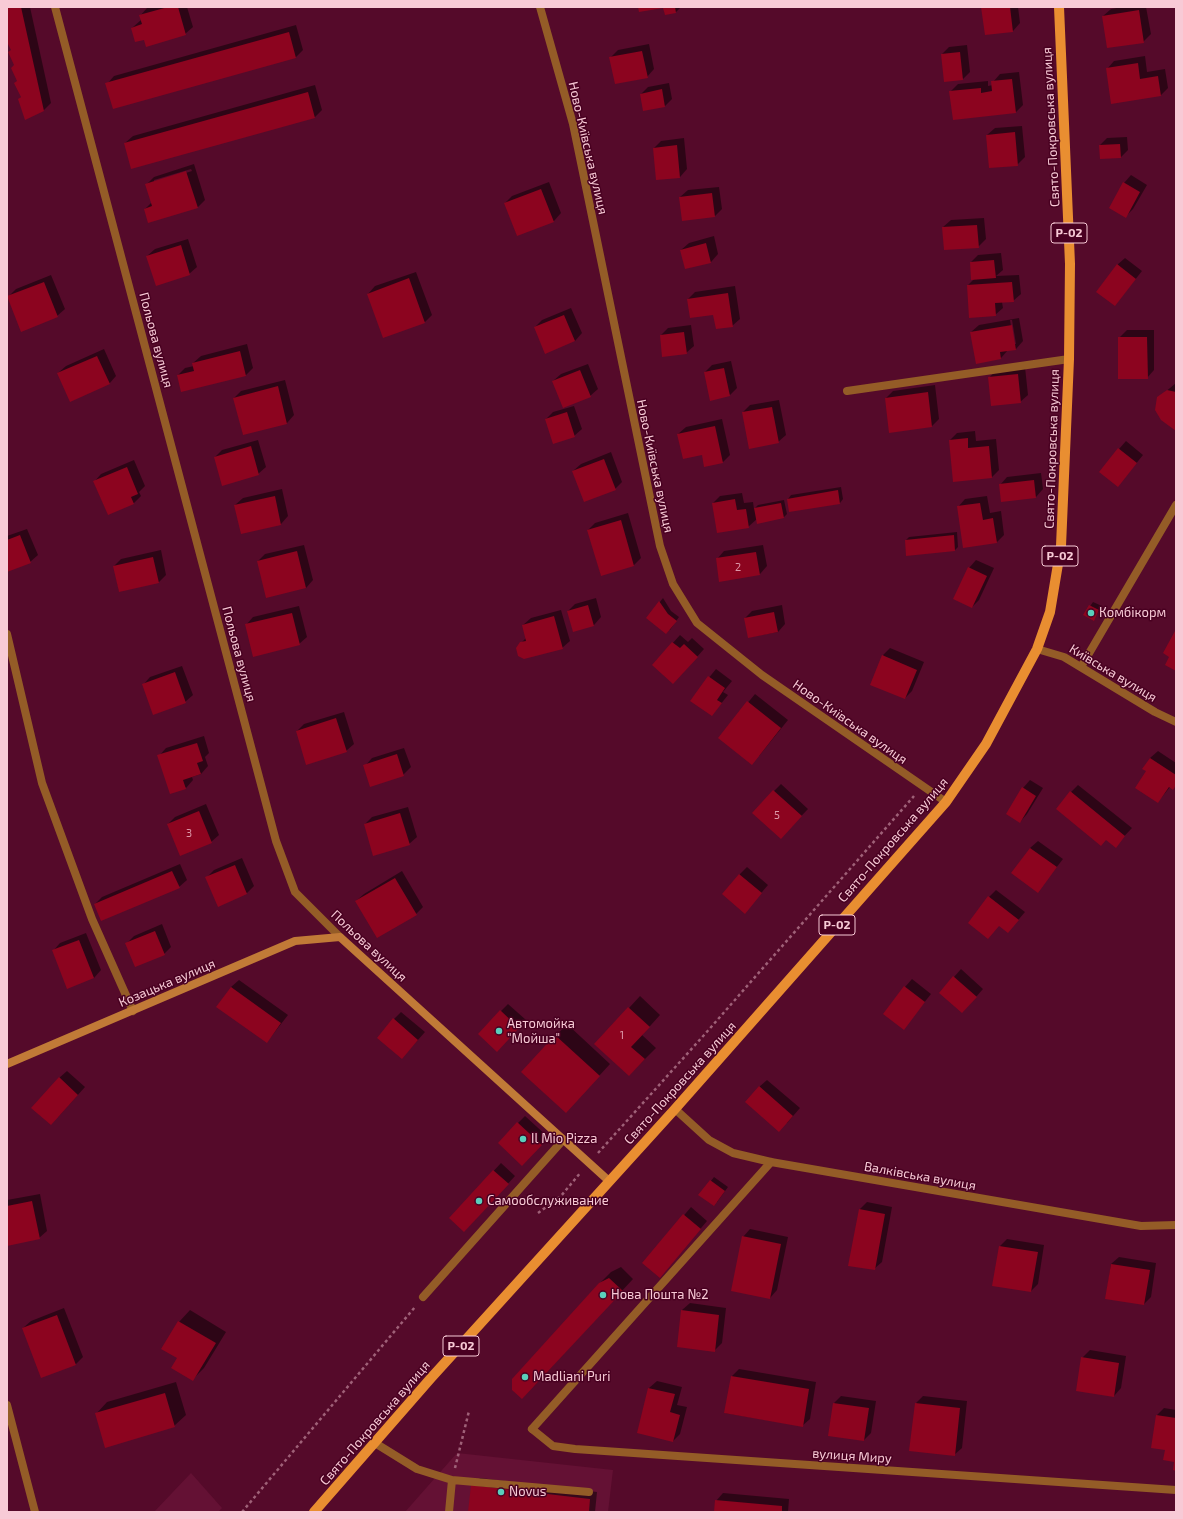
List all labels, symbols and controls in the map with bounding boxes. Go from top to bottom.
street label: Свято-Покровська вулиця [1039,47,1063,207]
street label: Ново-Київська вулиця [565,80,611,216]
road number: Р-02 [1051,223,1087,243]
street label: Польова вулиця [136,291,176,389]
street label: Свято-Покровська вулиця [1041,369,1063,529]
street label: Ново-Київська вулиця [633,398,677,534]
road number: Р-02 [1042,546,1078,566]
house number: 2 [735,560,741,574]
street label: Польова вулиця [219,605,259,703]
place label: Комбікорм [1099,605,1166,621]
marker: Комбікорм [1086,608,1096,618]
street label: Київська вулиця [1066,641,1160,705]
street label: Ново-Київська вулиця [790,677,910,767]
street label: Свято-Покровська вулиця [835,775,951,905]
house number: 5 [774,808,780,822]
house number: 3 [186,826,192,840]
street label: Польова вулиця [328,907,410,985]
road number: Р-02 [819,915,855,935]
street label: Козацька вулиця [116,956,218,1010]
place label: Автомойка "Мойша" [507,1016,575,1047]
street label: Свято-Покровська вулиця [621,1018,739,1148]
marker: Автомойка "Мойша" [494,1026,504,1036]
house number: 1 [620,1028,624,1042]
place label: Il Mio Pizza [531,1131,597,1147]
marker: Il Mio Pizza [518,1134,528,1144]
street label: Валківська вулиця [863,1158,977,1194]
place label: Самообслуживание [487,1193,609,1209]
marker: Самообслуживание [474,1196,484,1206]
place label: Нова Пошта №2 [611,1287,709,1303]
marker: Нова Пошта №2 [598,1290,608,1300]
road number: Р-02 [443,1336,479,1356]
street label: Свято-Покровська вулиця [317,1358,433,1488]
place label: Madliani Puri [533,1369,610,1385]
marker: Madliani Puri [520,1372,530,1382]
street label: вулиця Миру [812,1445,892,1467]
place label: Novus [509,1484,546,1500]
marker: Novus [496,1487,506,1497]

